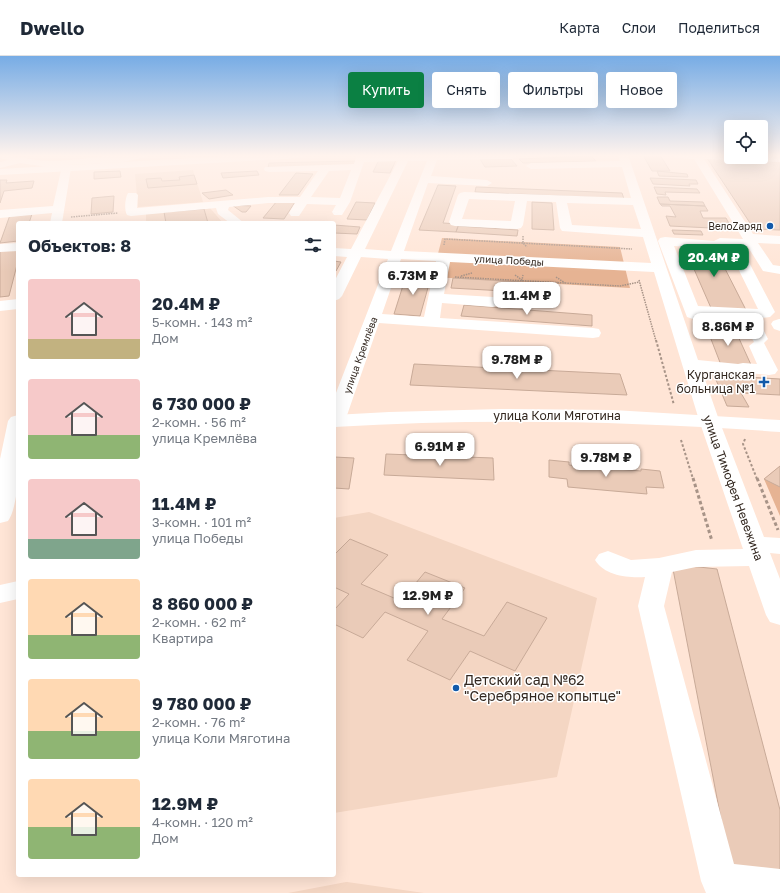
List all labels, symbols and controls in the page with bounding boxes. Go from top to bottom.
text: Dwello [20,16,85,39]
text: Карта [559,19,600,36]
text: Слои [622,19,656,36]
text: Поделиться [678,19,760,36]
chip: Купить [348,72,424,108]
chip: Снять [432,72,500,108]
chip: Фильтры [508,72,598,108]
chip: Новое [606,72,677,108]
map controls [724,120,768,164]
button: locate [724,120,768,164]
place label: ВелоZаряд [708,220,762,232]
marker: ВелоZаряд [765,221,775,231]
icon: filters [302,234,324,256]
text: Объектов: 8 [28,235,131,256]
pin: 20.4M ₽ [677,244,751,278]
text: 20.4M ₽ [688,249,740,265]
street label: улица Победы [474,252,544,268]
pin: 6.73M ₽ [376,262,450,296]
text: 6.73M ₽ [387,267,439,283]
pin: 11.4M ₽ [490,282,564,316]
text: 11.4M ₽ [502,287,552,303]
text: 20.4M ₽ [152,293,220,314]
icon: home [60,295,108,343]
pin: 8.86M ₽ [691,313,765,347]
text: 5-комн. · 143 m² [152,314,252,330]
street label: улица Кремлёва [341,315,379,395]
text: 8.86M ₽ [702,318,754,334]
text: Дом [152,330,179,346]
pin: 9.78M ₽ [480,346,554,380]
text: 9.78M ₽ [491,351,543,367]
place label: Курганская больница №1 [677,367,755,396]
marker: Курганская больница №1 [758,376,770,388]
text: 6 730 000 ₽ [152,393,251,414]
icon: home [60,395,108,443]
street label: улица Коли Мяготина [493,408,621,423]
street label: улица Тимофея Невежина [700,413,767,563]
text: 2-комн. · 56 m² [152,414,246,430]
text: улица Кремлёва [152,430,257,446]
pin: 6.91M ₽ [403,433,477,467]
text: 6.91M ₽ [415,438,465,454]
pin: 9.78M ₽ [569,444,643,478]
text: 9.78M ₽ [580,449,632,465]
text: 11.4M ₽ [152,493,216,514]
icon: home [60,495,108,543]
text: 3-комн. · 101 m² [152,514,251,530]
text: улица Победы [152,530,243,546]
pin: 12.9M ₽ [391,582,465,616]
text: 12.9M ₽ [403,587,453,603]
text: 8 860 000 ₽ [152,593,253,614]
icon: home [60,595,108,643]
text: 2-комн. · 62 m² [152,614,246,630]
text: Квартира [152,630,213,646]
place label: Детский сад №62 "Серебряное копытце" [464,671,621,704]
marker: Детский сад №62 "Серебряное копытце" [451,683,461,693]
text: 9 780 000 ₽ [152,693,251,714]
icon: home [60,695,108,743]
text: 2-комн. · 76 m² [152,714,245,730]
text: улица Коли Мяготина [152,730,290,746]
text: 12.9M ₽ [152,793,218,814]
icon: home [60,795,108,843]
text: 4-комн. · 120 m² [152,814,253,830]
text: Дом [152,830,179,846]

